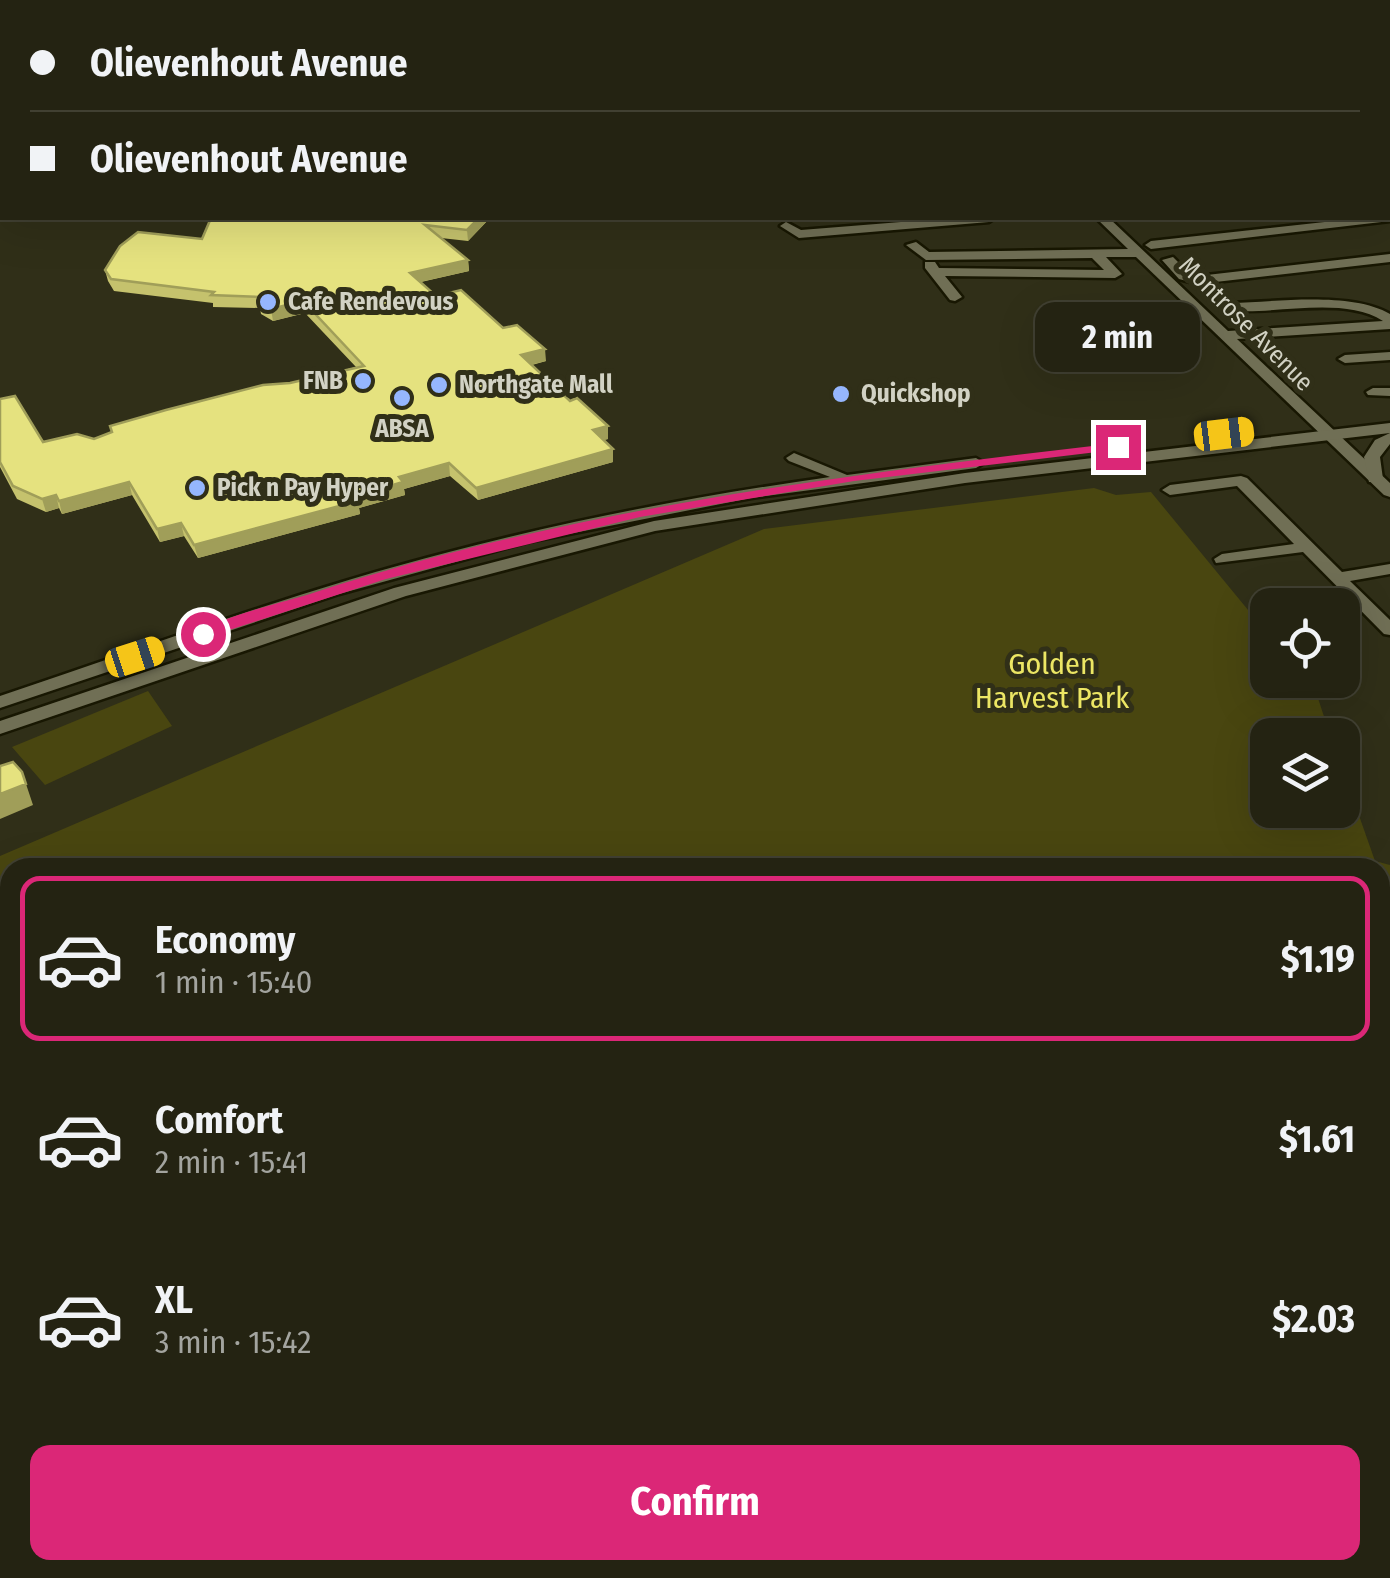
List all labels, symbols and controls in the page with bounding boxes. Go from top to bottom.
text: Olievenhout Avenue [90,40,407,86]
text: Olievenhout Avenue [90,136,407,182]
street label: Montrose Avenue [1173,251,1319,397]
place label: Cafe Rendevous [288,287,454,317]
marker: Cafe Rendevous [257,291,279,313]
callout: 2 min [1036,302,1200,372]
text: 2 min [1082,318,1153,356]
place label: FNB [303,366,343,396]
marker: FNB [352,370,374,392]
place label: Northgate Mall [459,370,613,400]
marker: Northgate Mall [428,374,450,396]
place label: Quickshop [861,379,971,409]
marker: Quickshop [830,383,852,405]
marker: ABSA [391,387,413,409]
place label: ABSA [374,414,429,444]
car [1192,415,1256,453]
route end [1096,425,1141,470]
place label: Pick n Pay Hyper [217,473,389,503]
marker: Pick n Pay Hyper [186,477,208,499]
map controls [1250,588,1360,828]
button: locate [1250,588,1360,698]
route start [181,612,226,657]
car [102,633,168,681]
park label: Golden Harvest Park [975,646,1129,716]
button: layers [1250,718,1360,828]
icon: car [35,914,125,1004]
text: Economy [155,917,295,963]
text: $1.19 [1281,936,1355,982]
text: 1 min · 15:40 [155,963,312,1001]
icon: car [35,1094,125,1184]
text: Comfort [155,1097,283,1143]
text: $1.61 [1279,1116,1355,1162]
text: 2 min · 15:41 [155,1143,308,1181]
icon: car [35,1274,125,1364]
text: XL [155,1277,193,1323]
text: $2.03 [1272,1296,1355,1342]
text: 3 min · 15:42 [155,1323,311,1361]
button: Confirm [30,1445,1360,1560]

